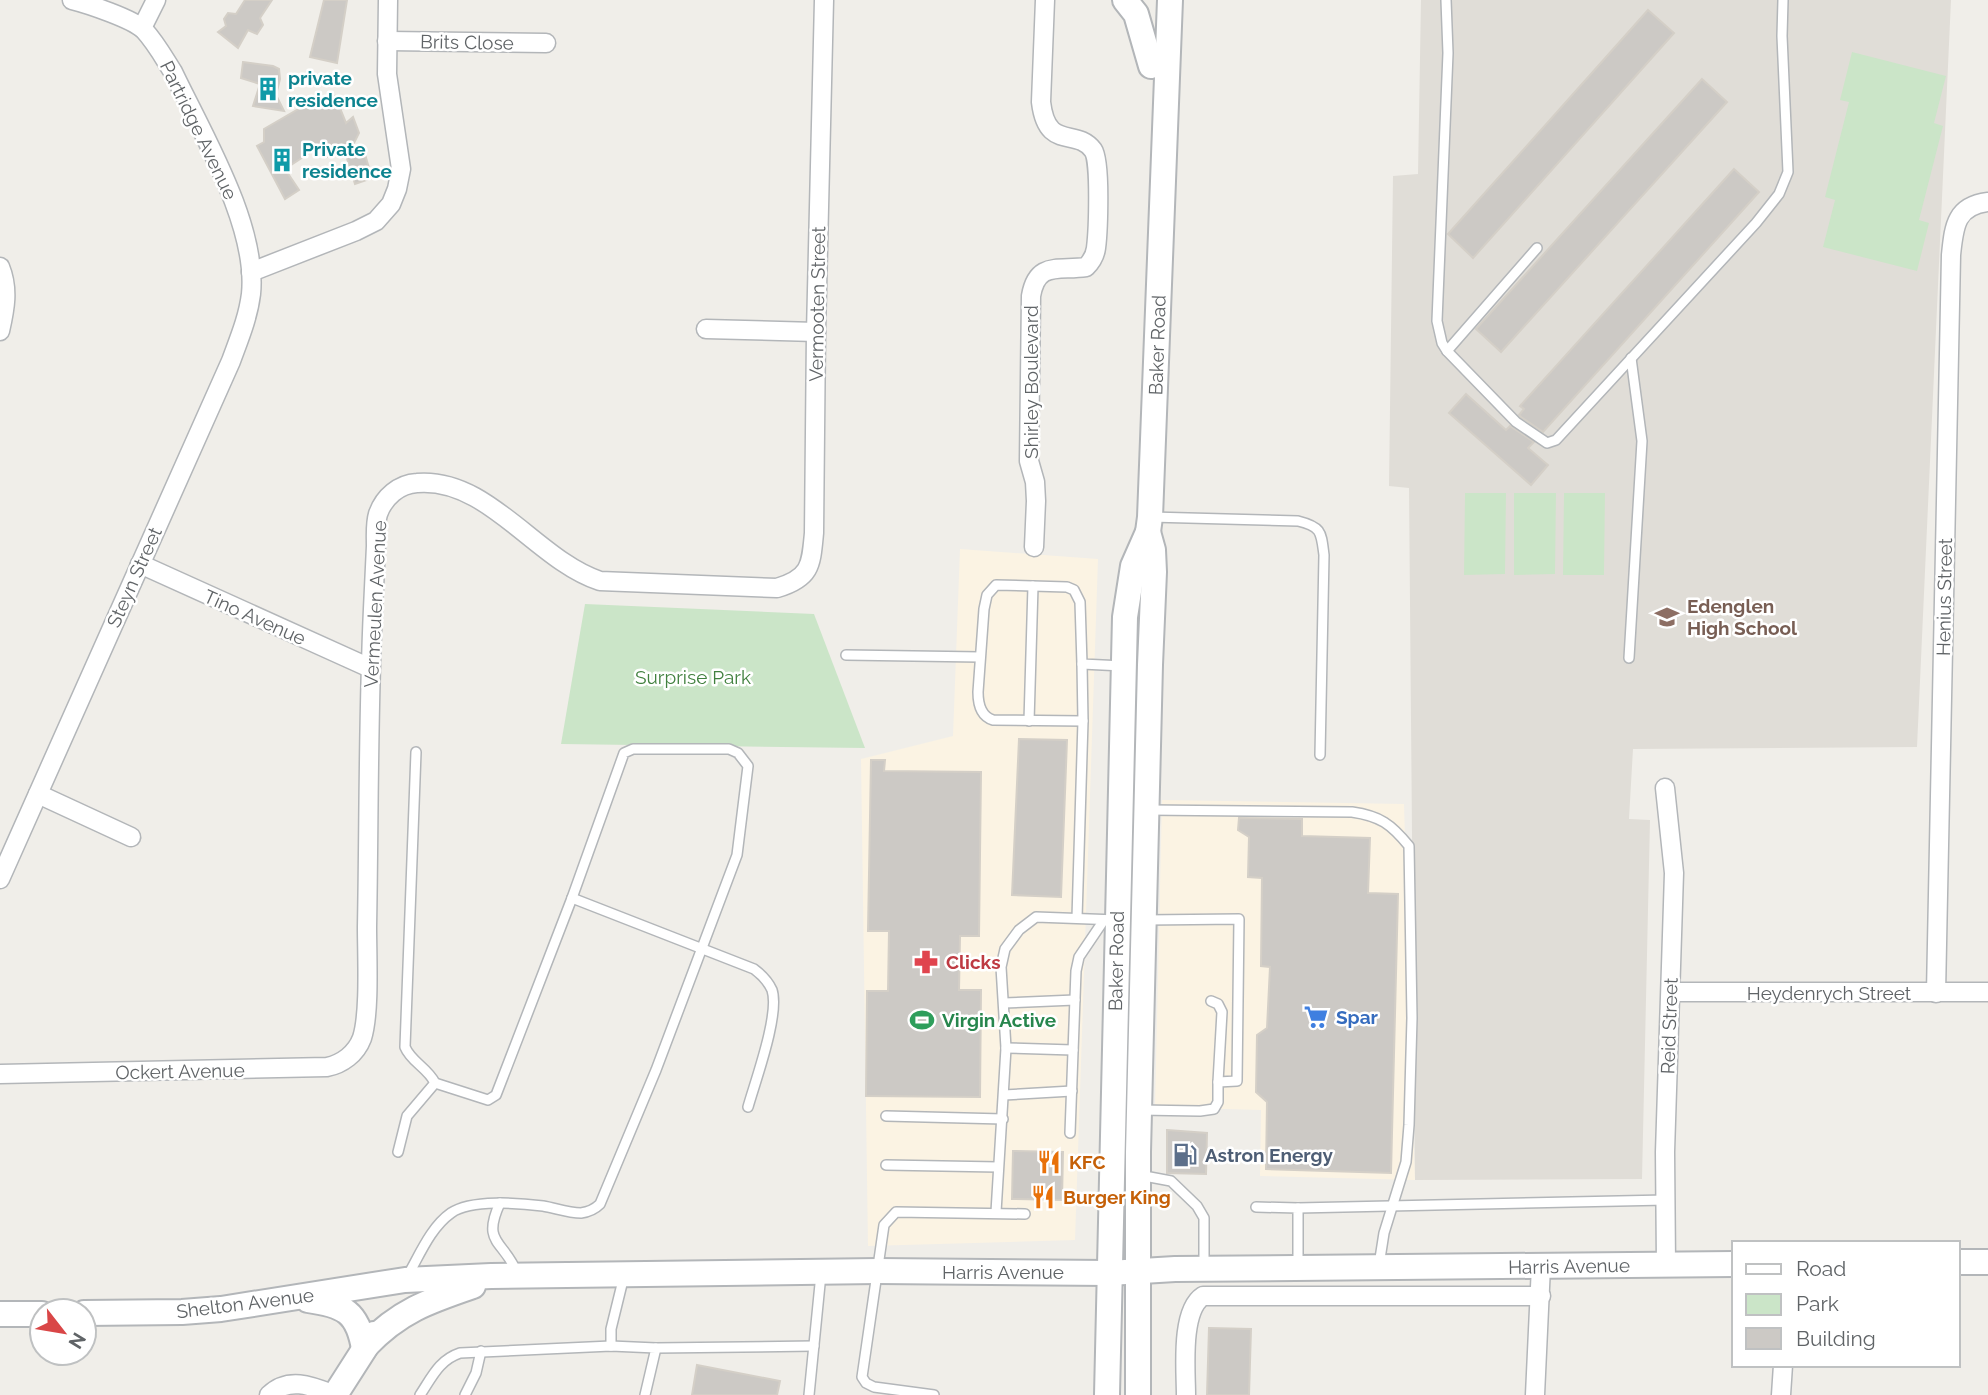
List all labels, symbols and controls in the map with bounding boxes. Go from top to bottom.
street label: Brits Close [420,30,514,54]
street label: Partridge Avenue [156,57,242,203]
place label: private residence [288,67,378,111]
building icon: private residence [254,75,282,103]
place label: Private residence [302,138,392,182]
building icon: Private residence [268,146,296,174]
street label: Vermooten Street [805,226,829,382]
street label: Baker Road [1144,294,1170,396]
street label: Shirley Boulevard [1020,305,1042,459]
street label: Vermeulen Avenue [360,520,390,688]
street label: Steyn Street [102,523,166,631]
street label: Henius Street [1932,537,1956,656]
street label: Tino Avenue [201,585,309,649]
place label: Edenglen High School [1687,595,1798,639]
school or university icon: Edenglen High School [1653,603,1681,631]
park label: Surprise Park [635,666,751,688]
street label: Baker Road [1104,911,1128,1011]
pharmacy icon: Clicks [912,948,940,976]
place label: Clicks [946,951,1001,973]
street label: Reid Street [1656,977,1682,1075]
street label: Heydenrych Street [1747,982,1912,1004]
supermarket icon: Spar [1302,1003,1330,1031]
sports icon: Virgin Active [908,1006,936,1034]
place label: Spar [1336,1006,1379,1028]
place label: Virgin Active [942,1009,1056,1031]
street label: Ockert Avenue [115,1059,245,1083]
fuel station icon: Astron Energy [1171,1141,1199,1169]
place label: Astron Energy [1205,1144,1334,1166]
restaurant icon: KFC [1035,1148,1063,1176]
place label: KFC [1069,1151,1105,1173]
restaurant icon: Burger King [1029,1183,1057,1211]
place label: Burger King [1063,1186,1171,1208]
legend [1732,1241,1960,1367]
street label: Harris Avenue [1508,1254,1630,1278]
text: Road [1796,1256,1846,1281]
street label: Harris Avenue [942,1261,1064,1283]
street label: Shelton Avenue [175,1284,315,1322]
text: Park [1796,1291,1839,1316]
north arrow [28,1297,98,1367]
text: Building [1796,1326,1876,1351]
text: N [64,1329,91,1353]

